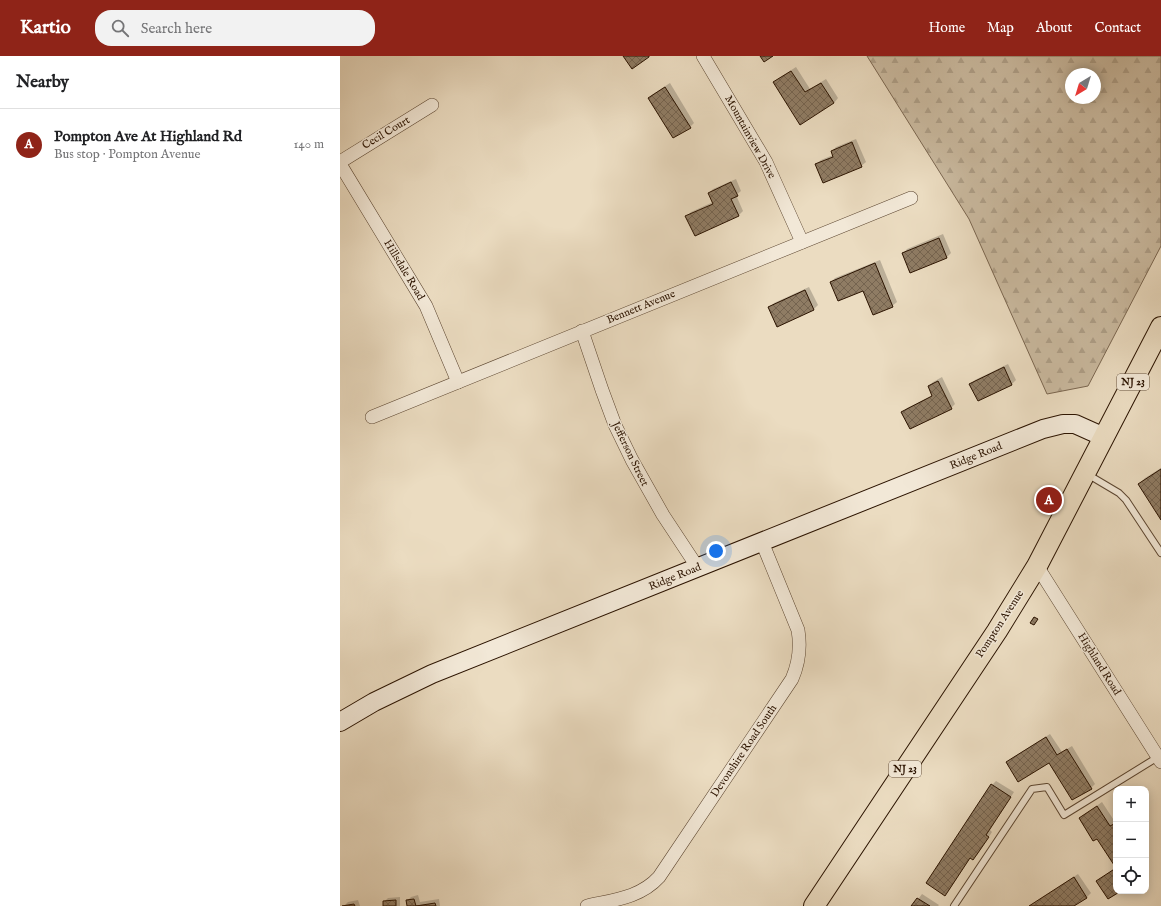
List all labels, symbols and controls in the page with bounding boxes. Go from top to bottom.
search box [95,10,375,46]
text: Kartio [20,16,71,40]
icon: search [109,17,131,39]
text: Search here [141,19,212,38]
text: Home [929,19,965,37]
text: Map [987,19,1014,37]
text: About [1036,19,1072,37]
text: Contact [1094,19,1141,37]
north arrow [1065,68,1101,104]
text: Nearby [16,72,69,93]
street label: Mountainview Drive [721,93,779,181]
street label: Cecil Court [360,113,413,153]
text: Pompton Ave At Highland Rd [54,127,242,146]
text: A [25,136,33,153]
text: 140 m [294,136,324,153]
text: Bus stop · Pompton Avenue [54,146,201,163]
street label: Hillsdale Road [380,237,428,303]
street label: Bennett Avenue [605,287,677,327]
road number: NJ 23 [1117,374,1149,390]
street label: Jefferson Street [607,418,652,489]
street label: Ridge Road [948,439,1004,473]
pin: A [1036,485,1062,515]
your location [706,541,726,561]
street label: Ridge Road [647,560,703,594]
street label: Pompton Avenue [973,587,1027,661]
street label: Highland Road [1074,630,1124,698]
street label: Devonshire Road South [708,702,780,800]
road number: NJ 23 [889,761,921,777]
map controls [1113,786,1149,894]
button: + [1113,786,1149,822]
button: − [1113,822,1149,858]
button: locate [1113,858,1149,894]

